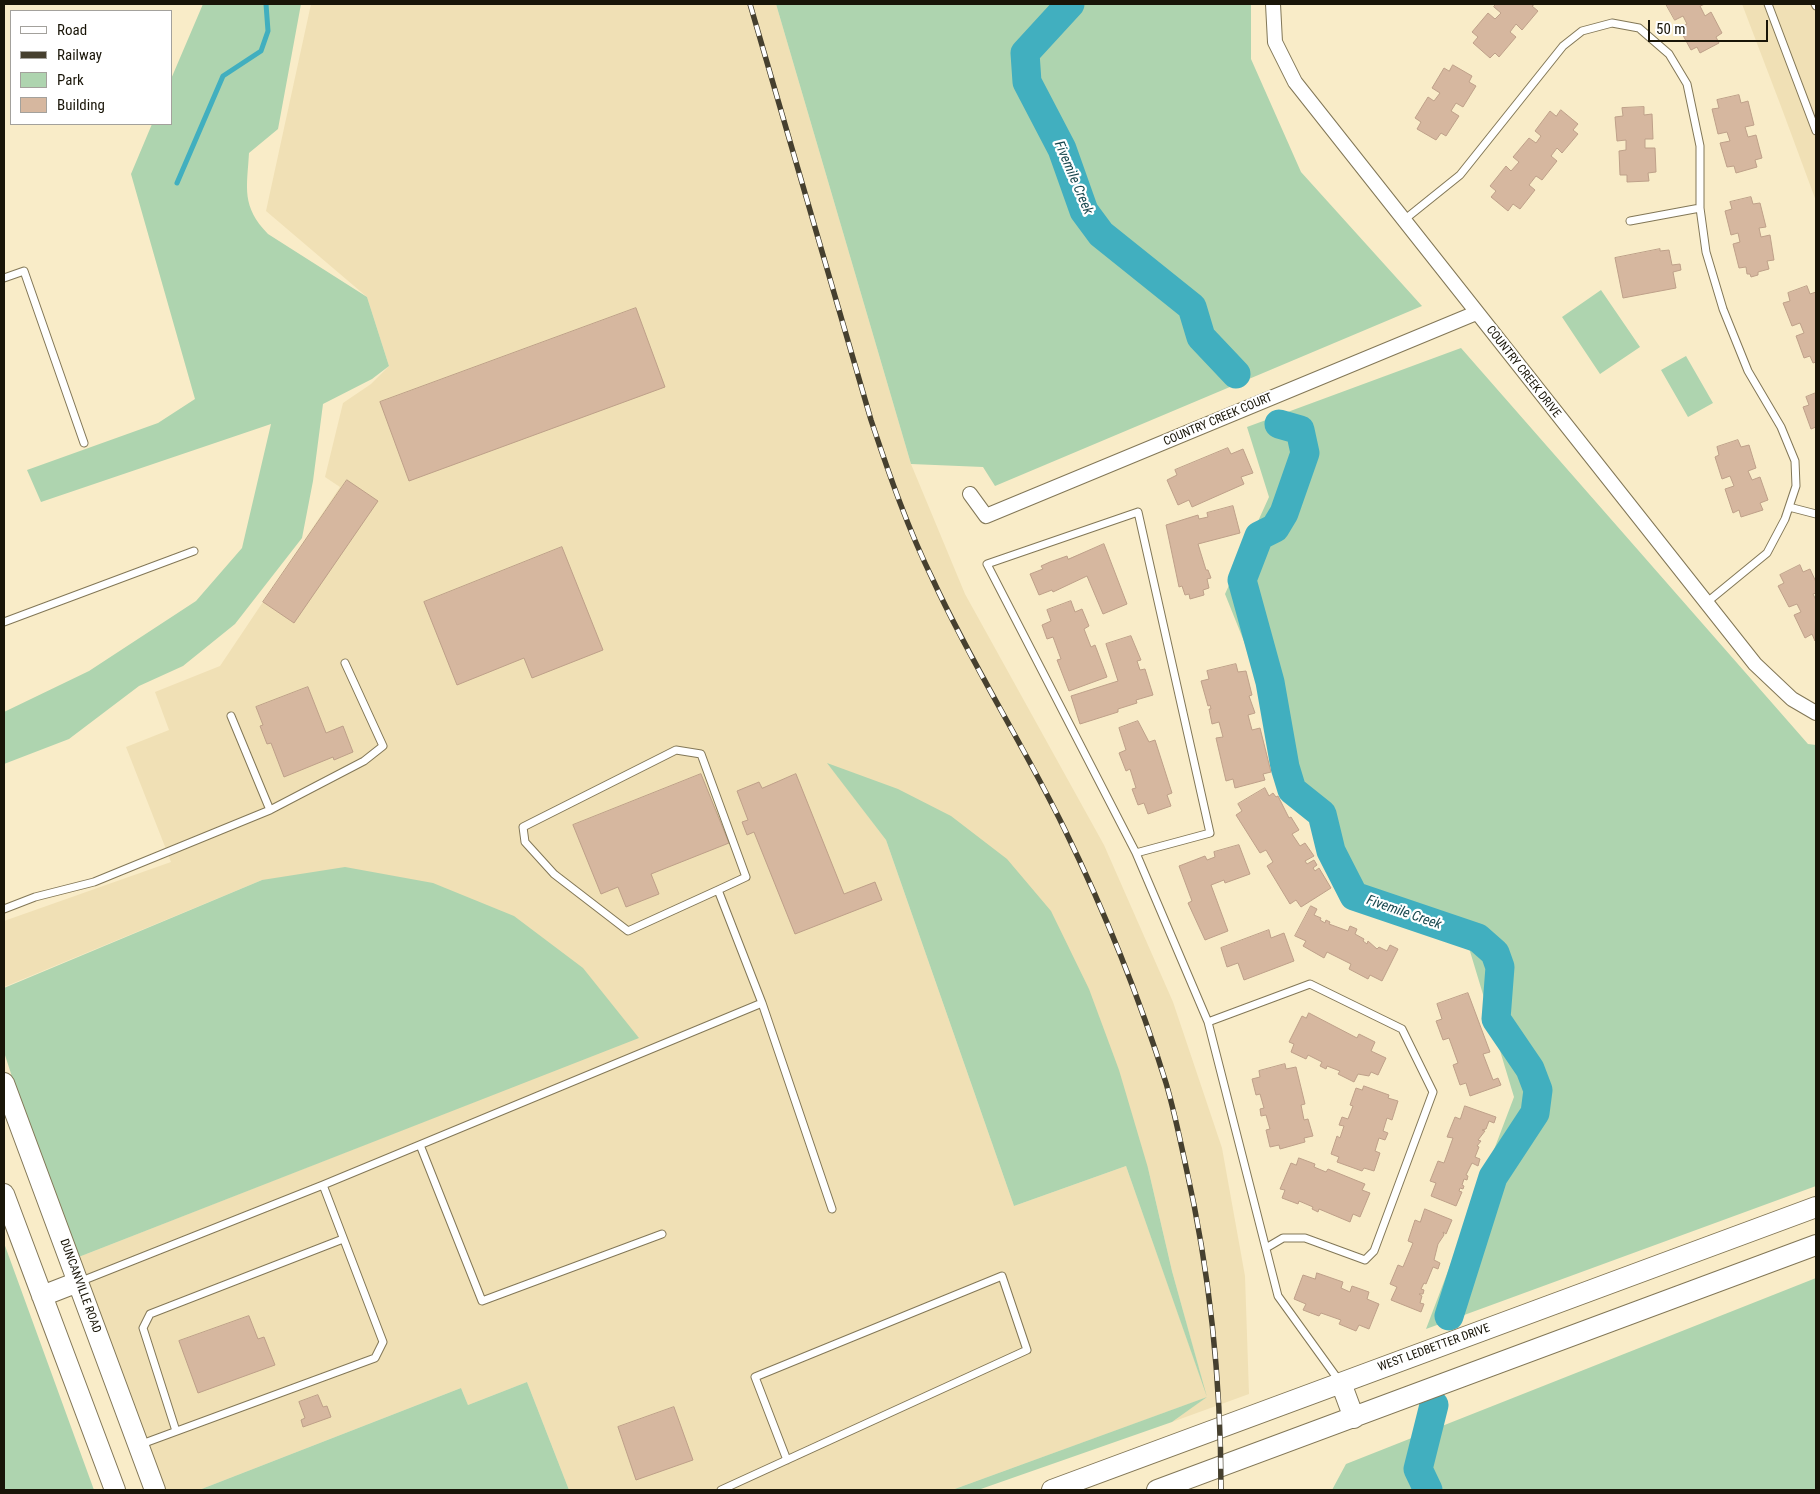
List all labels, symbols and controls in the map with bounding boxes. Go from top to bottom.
legend [10,10,172,125]
scale bar [1650,10,1770,42]
text: 50 m [1656,20,1686,38]
text: Road [57,21,87,39]
text: Railway [57,46,102,64]
text: Park [57,71,84,89]
text: Building [57,96,105,114]
water label: Fivemile Creek [1050,139,1096,217]
street label: COUNTRY CREEK DRIVE [1483,323,1563,421]
street label: COUNTRY CREEK COURT [1161,391,1275,449]
water label: Fivemile Creek [1364,892,1444,934]
street label: DUNCANVILLE ROAD [56,1237,104,1335]
street label: WEST LEDBETTER DRIVE [1376,1321,1492,1375]

